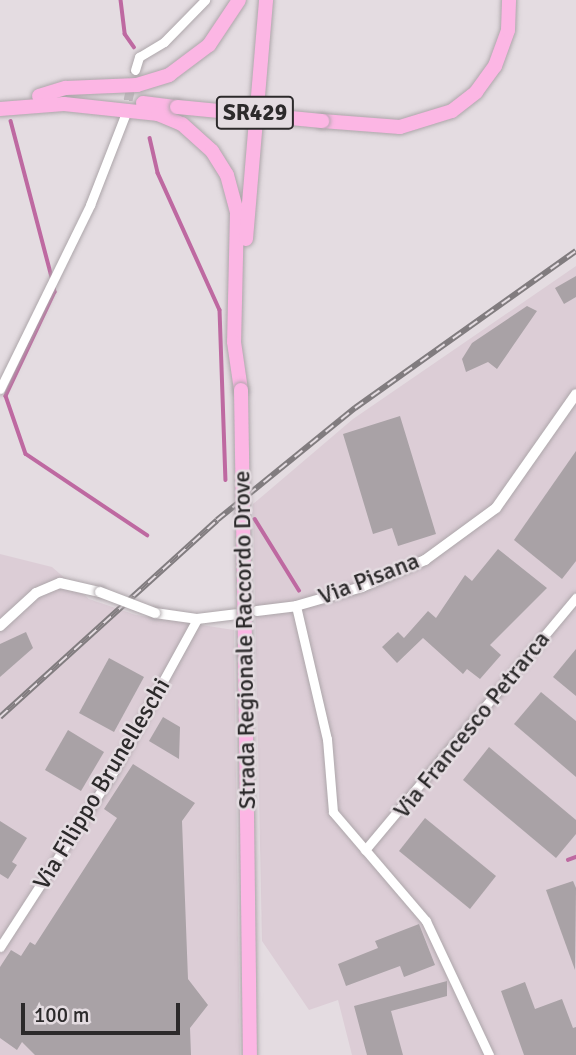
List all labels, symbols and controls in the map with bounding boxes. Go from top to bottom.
road number: SR429 [215,94,295,132]
street label: Strada Regionale Raccordo Drove [228,470,262,810]
street label: Via Pisana [314,547,424,611]
street label: Via Francesco Petrarca [388,626,556,824]
street label: Via Filippo Brunelleschi [27,673,177,895]
scale bar [24,988,184,1032]
text: 100 m [34,1002,89,1028]

